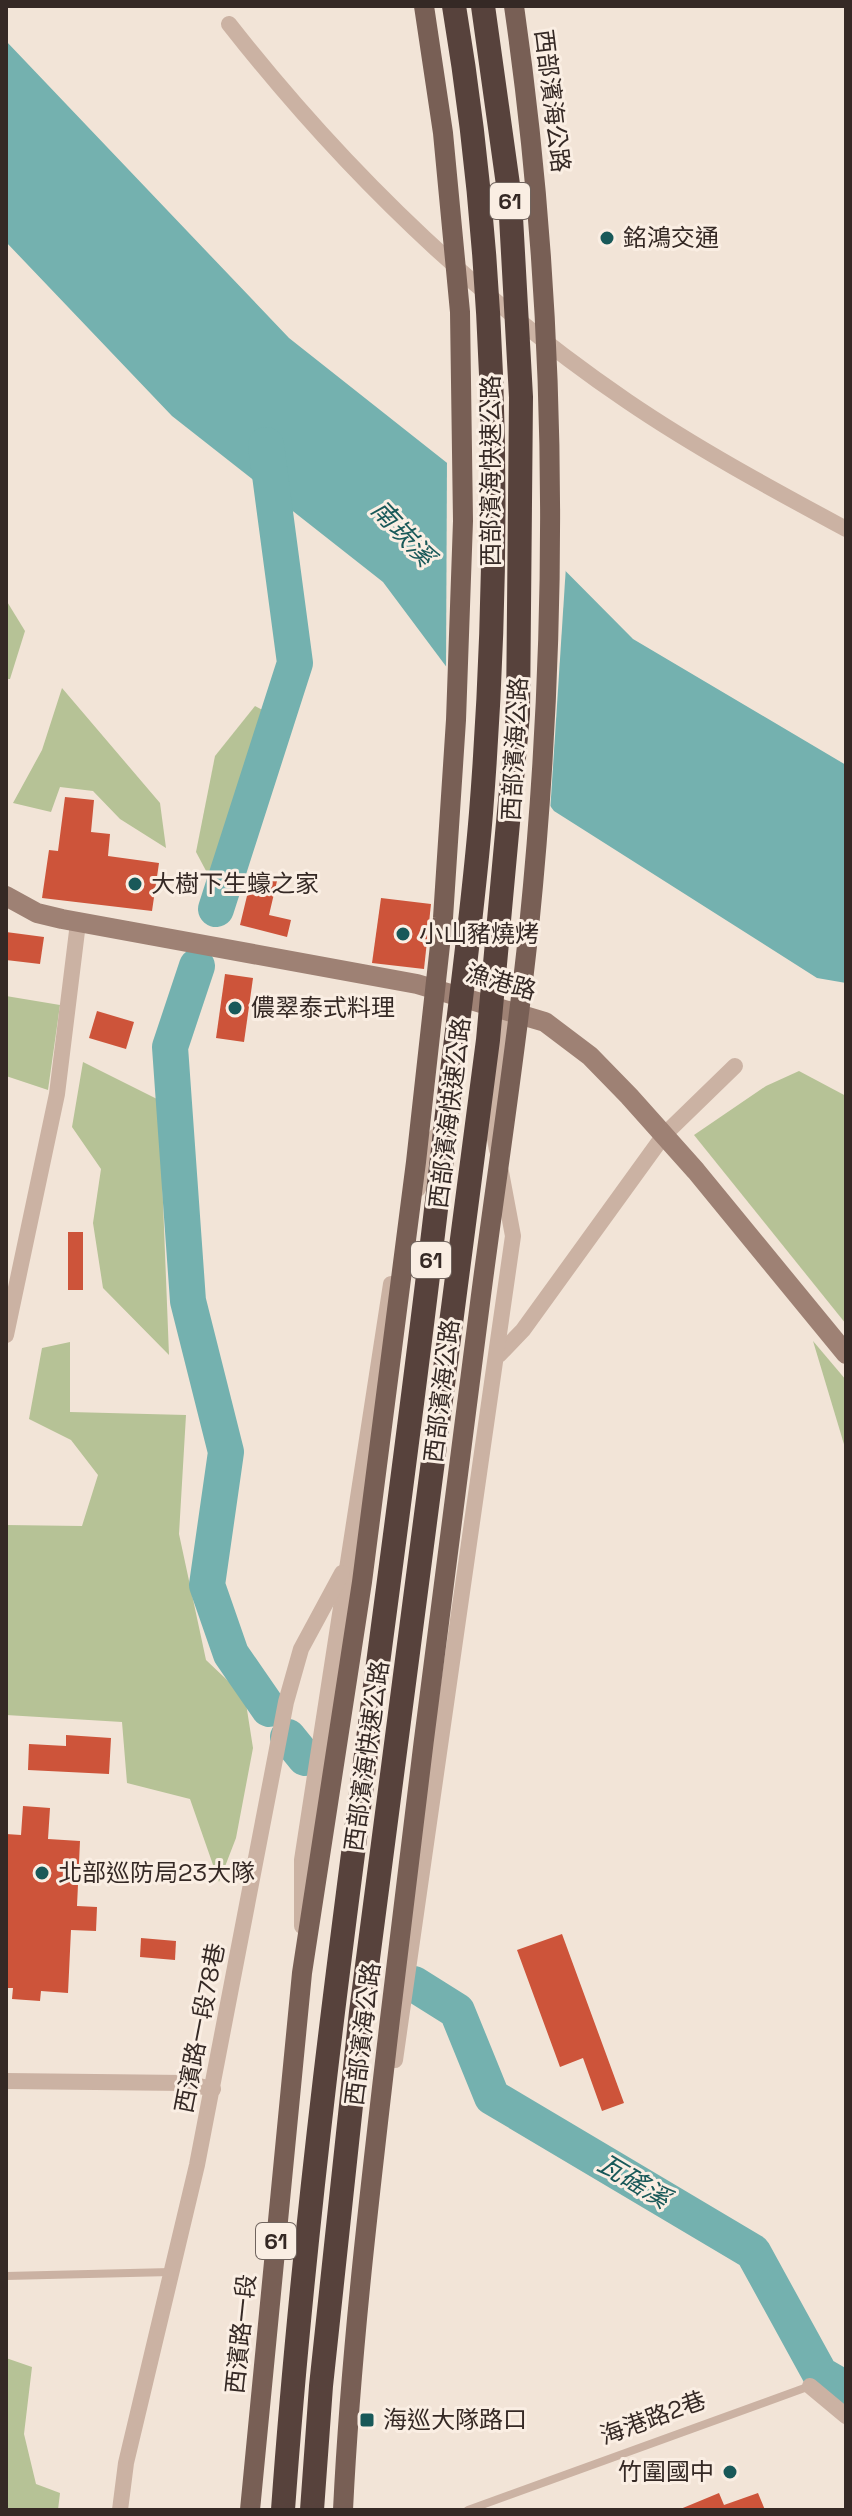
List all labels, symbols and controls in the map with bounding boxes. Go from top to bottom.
street label: 西部濱海公路 [528,28,577,174]
road number: 61 [490,183,530,219]
place label: 銘鴻交通 [623,222,719,253]
marker: 銘鴻交通 [598,229,616,247]
street label: 西部濱海快速公路 [475,375,506,567]
water label: 南崁溪 [364,493,445,576]
street label: 西部濱海公路 [495,676,534,822]
place label: 大樹下生蠔之家 [151,868,319,899]
marker: 大樹下生蠔之家 [126,875,144,893]
place label: 小山豬燒烤 [419,918,539,949]
marker: 小山豬燒烤 [394,925,412,943]
street label: 漁港路 [462,957,540,1006]
place label: 儂翠泰式料理 [251,992,395,1023]
marker: 儂翠泰式料理 [226,999,244,1017]
street label: 西部濱海快速公路 [422,1016,477,1210]
road number: 61 [411,1242,451,1278]
street label: 西部濱海公路 [417,1318,466,1464]
street label: 西部濱海快速公路 [338,1659,395,1853]
place label: 北部巡防局23大隊 [58,1857,255,1888]
marker: 北部巡防局23大隊 [33,1864,51,1882]
street label: 西濱路一段78巷 [168,1940,231,2115]
street label: 西部濱海公路 [338,1961,387,2107]
water label: 瓦磘溪 [592,2146,680,2218]
road number: 61 [256,2223,296,2259]
street label: 西濱路一段 [219,2273,262,2395]
street label: 海港路2巷 [596,2384,710,2451]
place label: 海巡大隊路口 [383,2404,527,2435]
marker: 海巡大隊路口 [358,2411,376,2429]
place label: 竹圍國中 [618,2456,714,2487]
marker: 竹圍國中 [721,2463,739,2481]

